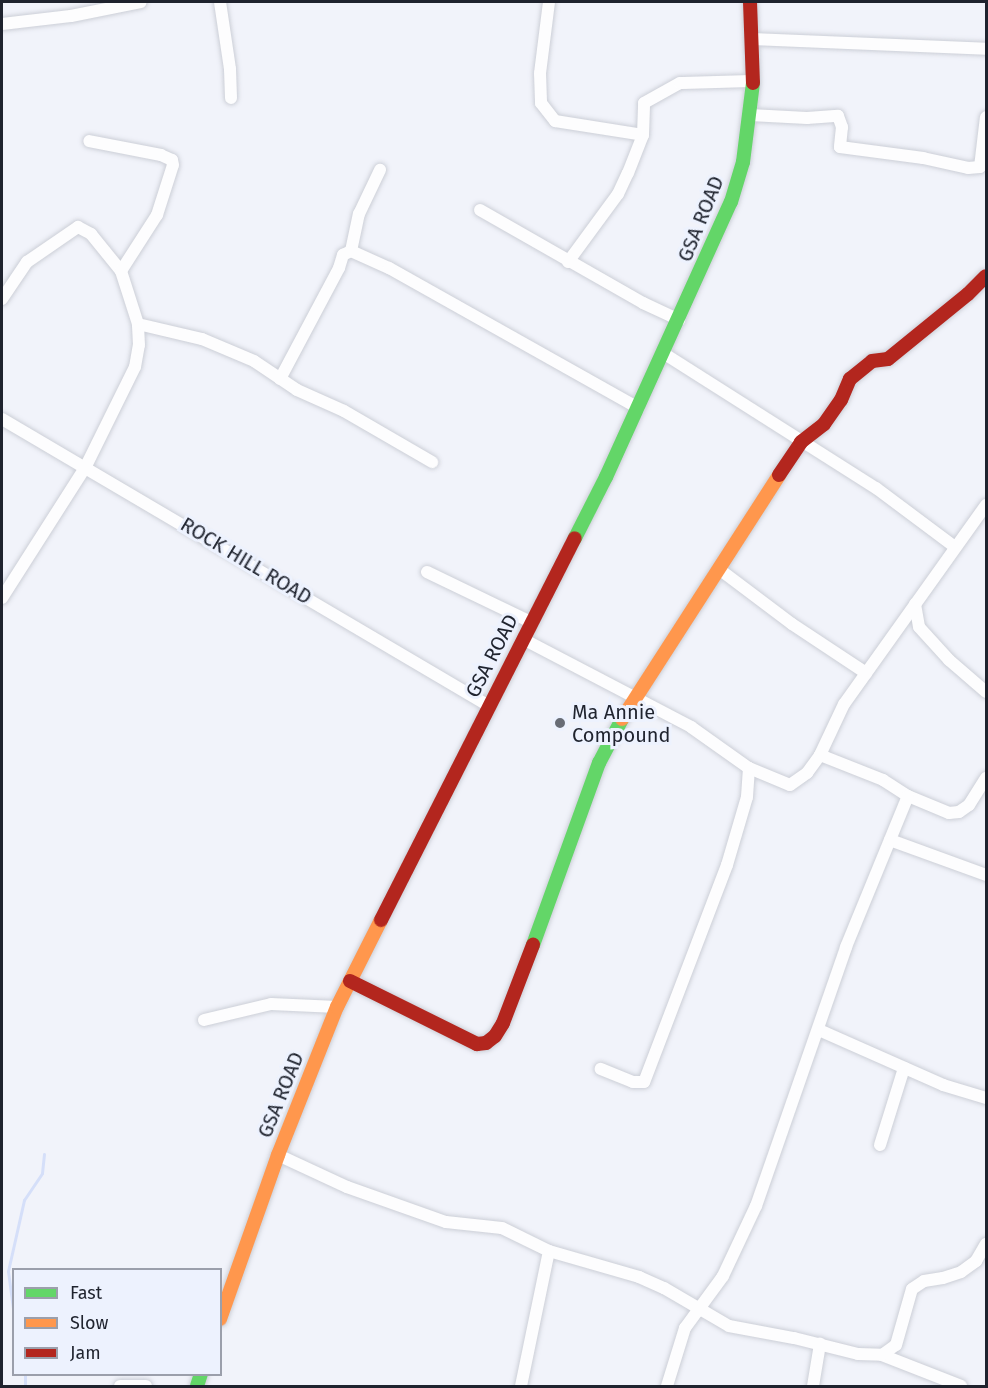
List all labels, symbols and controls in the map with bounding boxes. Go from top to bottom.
street label: GSA ROAD [673,173,729,265]
street label: ROCK HILL ROAD [176,512,316,610]
street label: GSA ROAD [461,610,523,702]
place label: Ma Annie Compound [572,700,670,747]
marker: Ma Annie Compound [553,716,567,730]
street label: GSA ROAD [253,1049,309,1141]
legend [12,1268,222,1376]
text: Fast [70,1282,102,1304]
text: Slow [70,1312,108,1334]
text: Jam [70,1342,101,1364]

